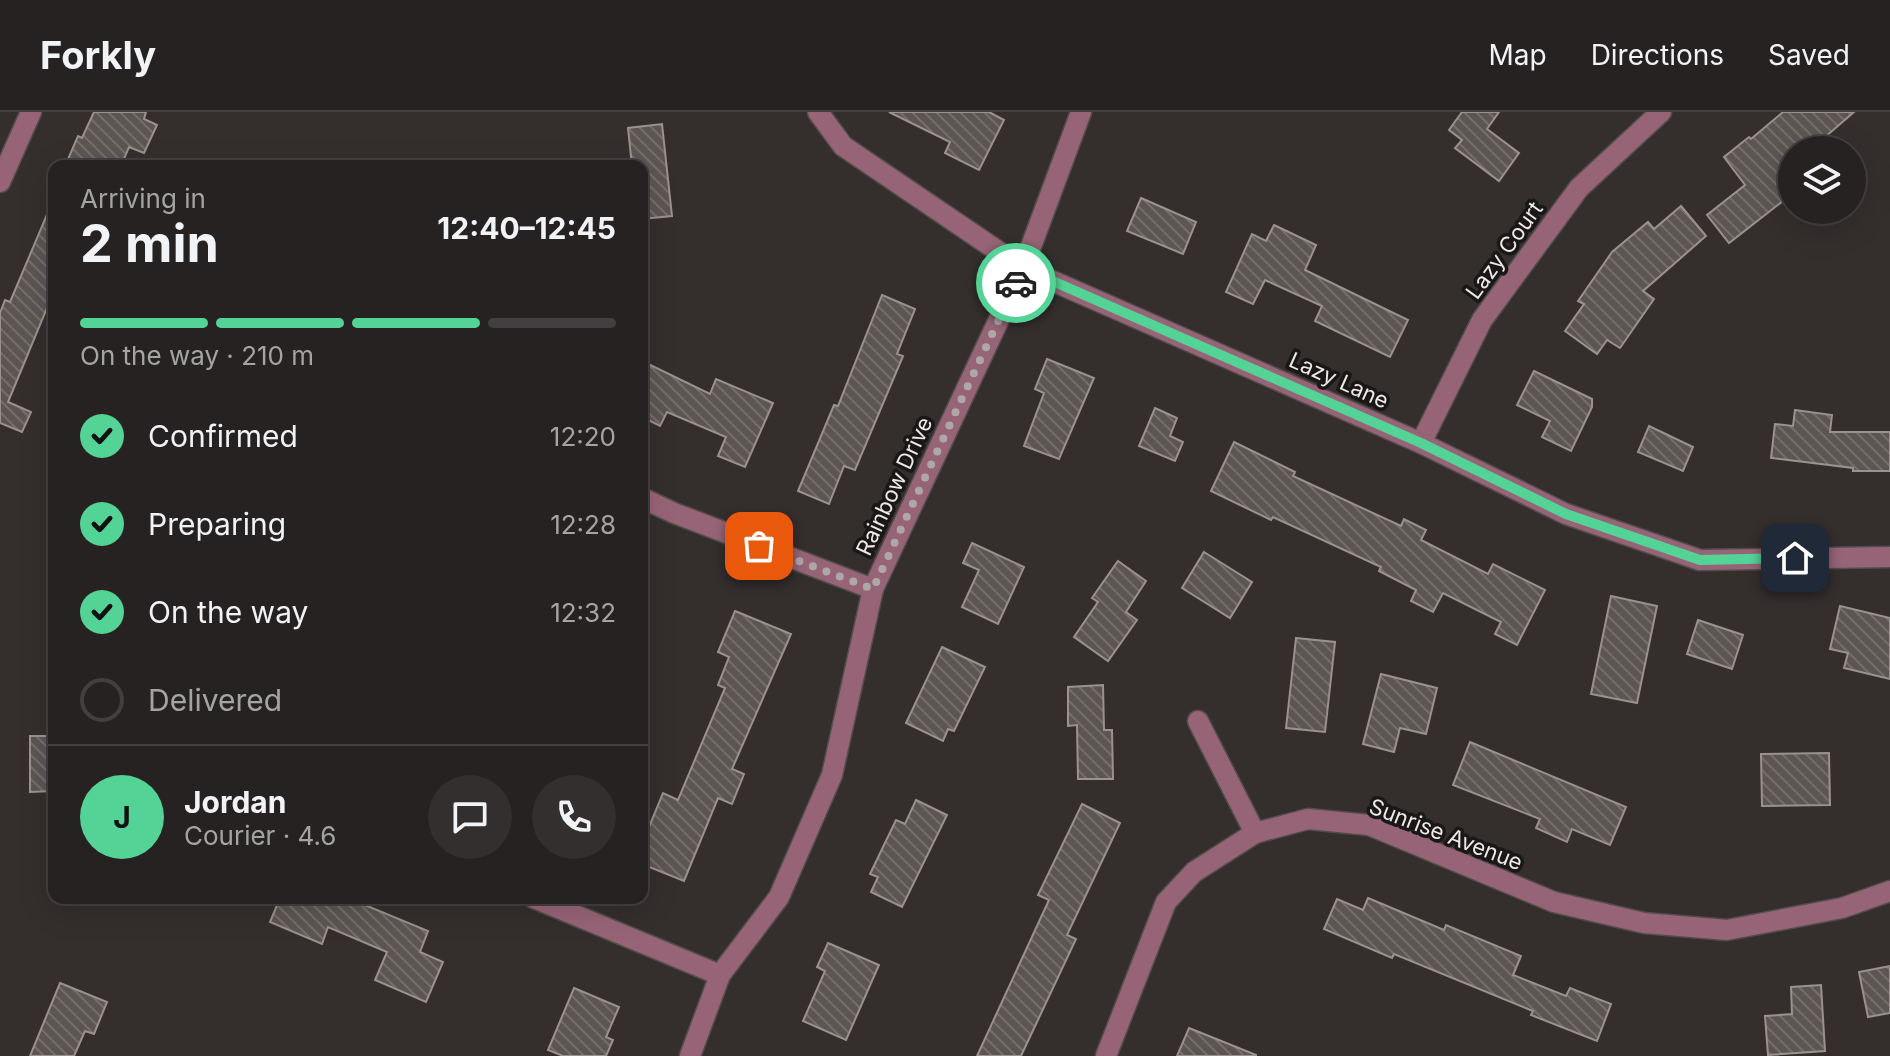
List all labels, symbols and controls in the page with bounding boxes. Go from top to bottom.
text: Forkly [40,32,156,78]
text: Map [1488,38,1547,72]
text: Directions [1591,38,1724,72]
text: Saved [1768,38,1850,72]
map controls [1778,136,1866,224]
button: layers [1778,136,1866,224]
text: Arriving in [80,183,206,214]
street label: Lazy Court [1460,196,1548,304]
text: 12:40–12:45 [437,210,616,246]
text: 2 min [80,212,219,275]
courier [976,243,1056,323]
icon: car [994,261,1038,305]
text: On the way · 210 m [80,340,314,371]
street label: Lazy Lane [1285,347,1393,413]
street label: Rainbow Drive [851,413,937,559]
icon: check [80,414,124,458]
text: Confirmed [148,418,298,454]
text: 12:20 [550,421,616,452]
icon: check [80,502,124,546]
text: Preparing [148,506,286,542]
text: 12:28 [550,509,616,540]
pin [725,512,793,580]
icon: bag [737,524,781,568]
pin [1761,524,1829,592]
icon: home [1773,536,1817,580]
icon: check [80,590,124,634]
text: On the way [148,594,308,630]
text: 12:32 [550,597,616,628]
text: Delivered [148,682,282,718]
button: chat [428,775,512,859]
button: phone [532,775,616,859]
text: Jordan [184,784,286,820]
street label: Sunrise Avenue [1366,793,1526,875]
text: J [113,799,131,835]
text: Courier · 4.6 [184,820,336,851]

